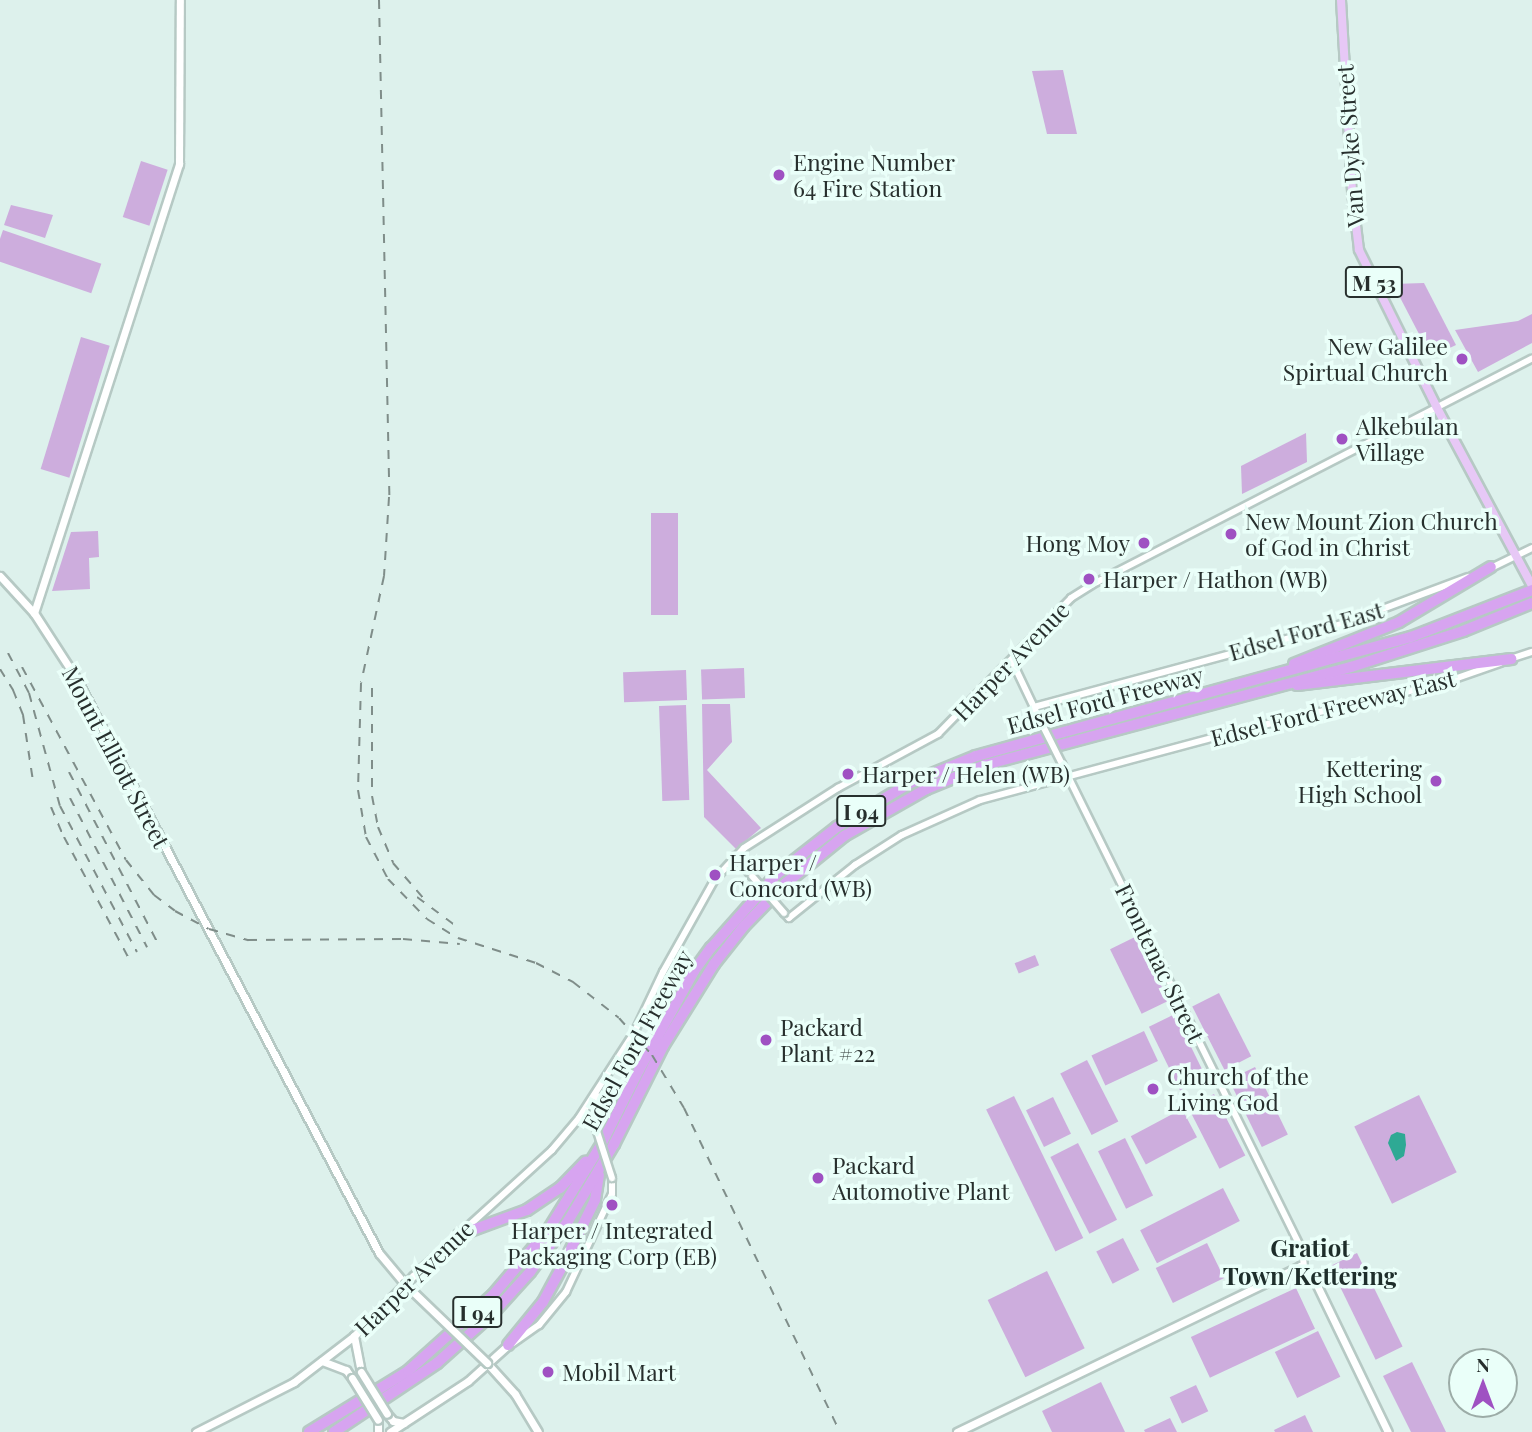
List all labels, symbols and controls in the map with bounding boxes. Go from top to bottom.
street label: Van Dyke Street [1331,64,1369,228]
place label: Engine Number 64 Fire Station [793,148,955,202]
marker: Engine Number 64 Fire Station [771,167,787,183]
road number: M 53 [1344,264,1404,300]
place label: New Galilee Spirtual Church [1283,332,1448,386]
marker: New Galilee Spirtual Church [1454,351,1470,367]
place label: Alkebulan Village [1356,412,1459,466]
marker: Alkebulan Village [1334,431,1350,447]
place label: New Mount Zion Church of God in Christ [1245,507,1499,561]
marker: New Mount Zion Church of God in Christ [1223,526,1239,542]
place label: Hong Moy [1025,529,1130,557]
marker: Hong Moy [1136,535,1152,551]
place label: Harper / Hathon (WB) [1103,565,1328,593]
marker: Harper / Hathon (WB) [1081,571,1097,587]
street label: Harper Avenue [947,595,1075,727]
street label: Edsel Ford East [1226,596,1386,666]
street label: Mount Elliott Street [56,661,176,853]
street label: Edsel Ford Freeway [1004,661,1206,739]
street label: Edsel Ford Freeway East [1208,664,1458,752]
place label: Kettering High School [1298,754,1422,808]
place label: Harper / Helen (WB) [862,760,1070,788]
marker: Harper / Helen (WB) [840,766,856,782]
marker: Kettering High School [1428,773,1444,789]
road number: I 94 [835,794,887,828]
place label: Harper / Concord (WB) [729,848,872,902]
marker: Harper / Concord (WB) [707,867,723,883]
street label: Frontenac Street [1110,879,1210,1047]
street label: Edsel Ford Freeway [576,945,698,1135]
place label: Packard Plant #22 [780,1013,876,1067]
marker: Packard Plant #22 [758,1032,774,1048]
place label: Church of the Living God [1167,1062,1309,1116]
marker: Church of the Living God [1145,1081,1161,1097]
place label: Packard Automotive Plant [832,1151,1009,1205]
marker: Packard Automotive Plant [810,1170,826,1186]
marker: Harper / Integrated Packaging Corp (EB) [604,1197,620,1213]
street label: Harper Avenue [348,1214,480,1342]
place label: Harper / Integrated Packaging Corp (EB) [507,1216,717,1270]
district label: Gratiot Town/Kettering [1223,1234,1397,1290]
road number: I 94 [451,1294,503,1330]
north arrow [1448,1348,1518,1418]
text: N [1476,1351,1490,1377]
place label: Mobil Mart [562,1358,676,1386]
marker: Mobil Mart [540,1364,556,1380]

